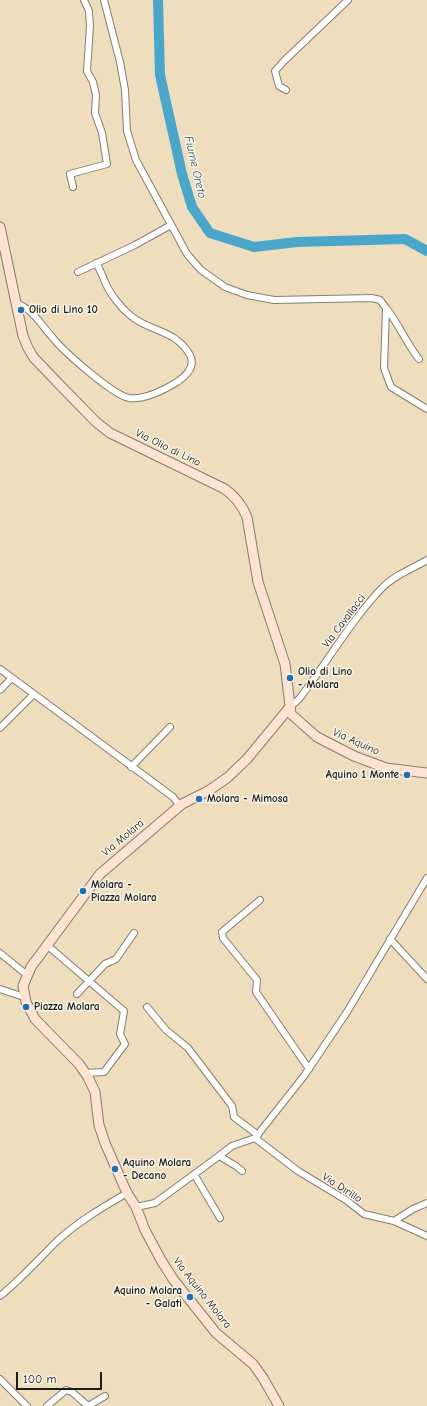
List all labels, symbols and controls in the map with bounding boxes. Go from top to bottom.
water label: Fiume Oreto [181,134,209,200]
place label: Olio di Lino 10 [29,303,98,317]
marker: Olio di Lino 10 [16,305,26,315]
street label: Via Olio di Lino [133,426,203,470]
street label: Via Cavallacci [320,592,368,650]
place label: Olio di Lino - Molara [298,665,352,691]
marker: Olio di Lino - Molara [285,673,295,683]
street label: Via Aquino [331,726,381,758]
place label: Aquino 1 Monte [326,768,399,782]
marker: Aquino 1 Monte [402,770,412,780]
place label: Molara - Mimosa [207,792,288,806]
marker: Molara - Mimosa [194,794,204,804]
street label: Via Molara [99,817,147,859]
place label: Molara - Piazza Molara [91,878,157,904]
marker: Molara - Piazza Molara [78,886,88,896]
place label: Piazza Molara [34,1000,100,1014]
marker: Piazza Molara [21,1002,31,1012]
place label: Aquino Molara - Decano [123,1156,191,1182]
marker: Aquino Molara - Decano [110,1164,120,1174]
street label: Via Dirillo [320,1170,364,1206]
street label: Via Aquino Molara [170,1255,234,1331]
place label: Aquino Molara - Galati [114,1284,182,1310]
marker: Aquino Molara - Galati [185,1292,195,1302]
scale bar [18,1364,104,1390]
text: 100 m [23,1372,56,1386]

